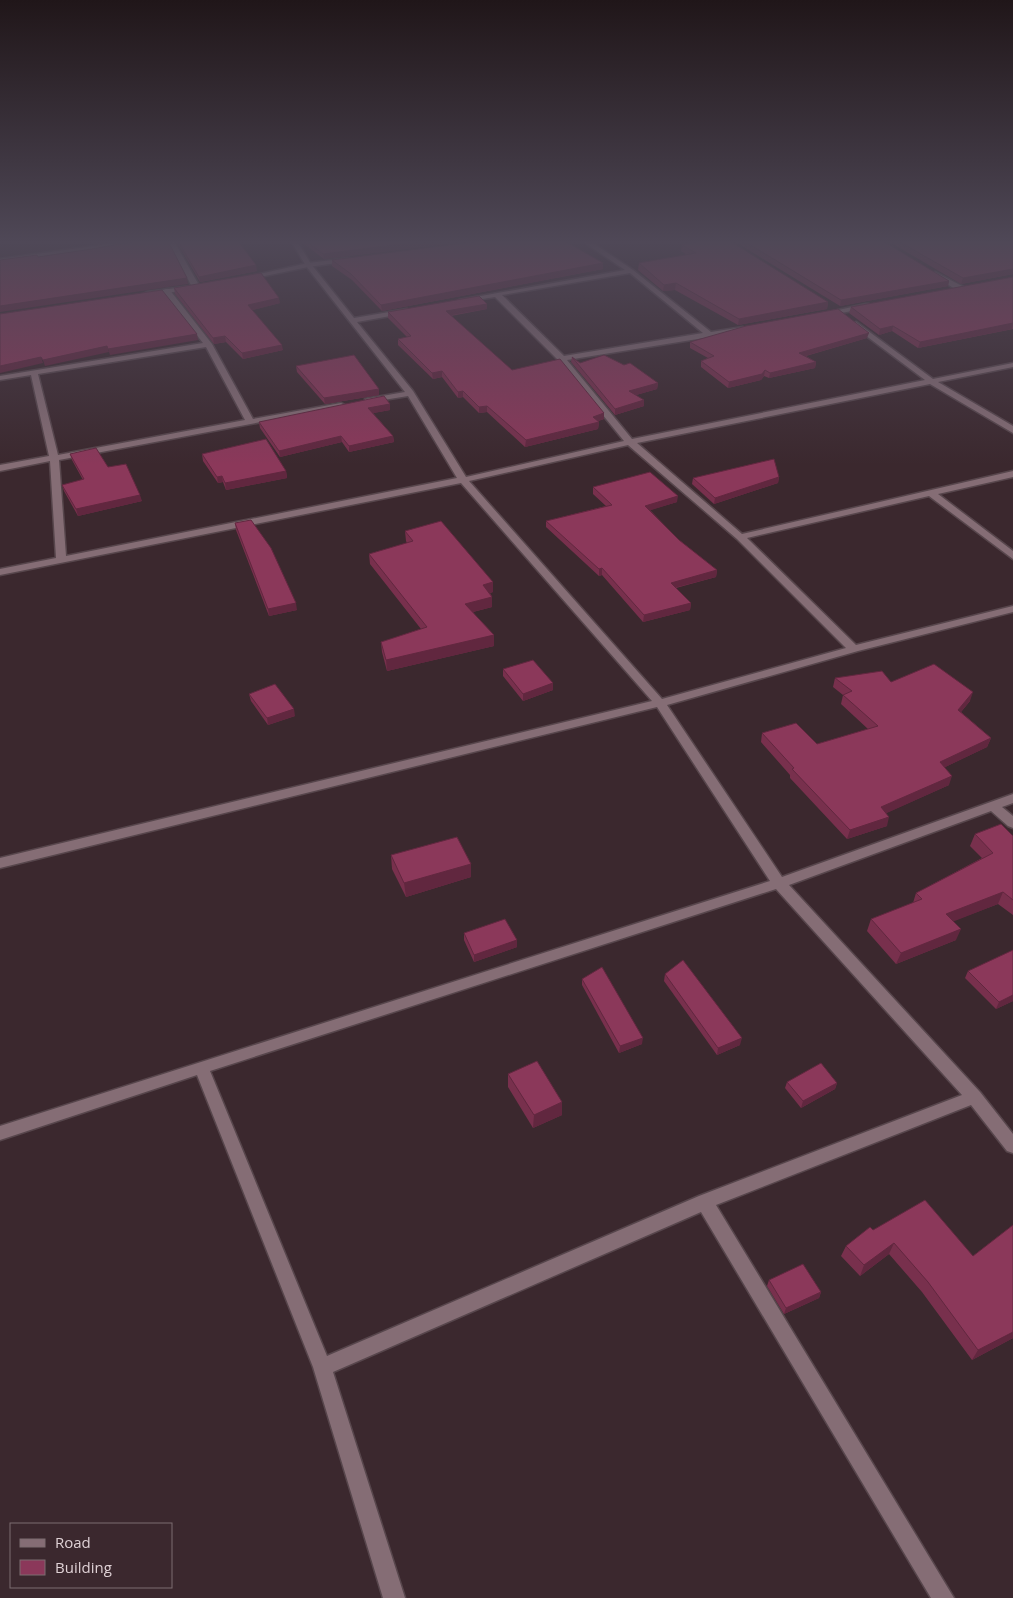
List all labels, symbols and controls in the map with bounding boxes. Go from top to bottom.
legend [10,1523,172,1588]
text: Road [55,1532,91,1552]
text: Building [55,1557,112,1577]

